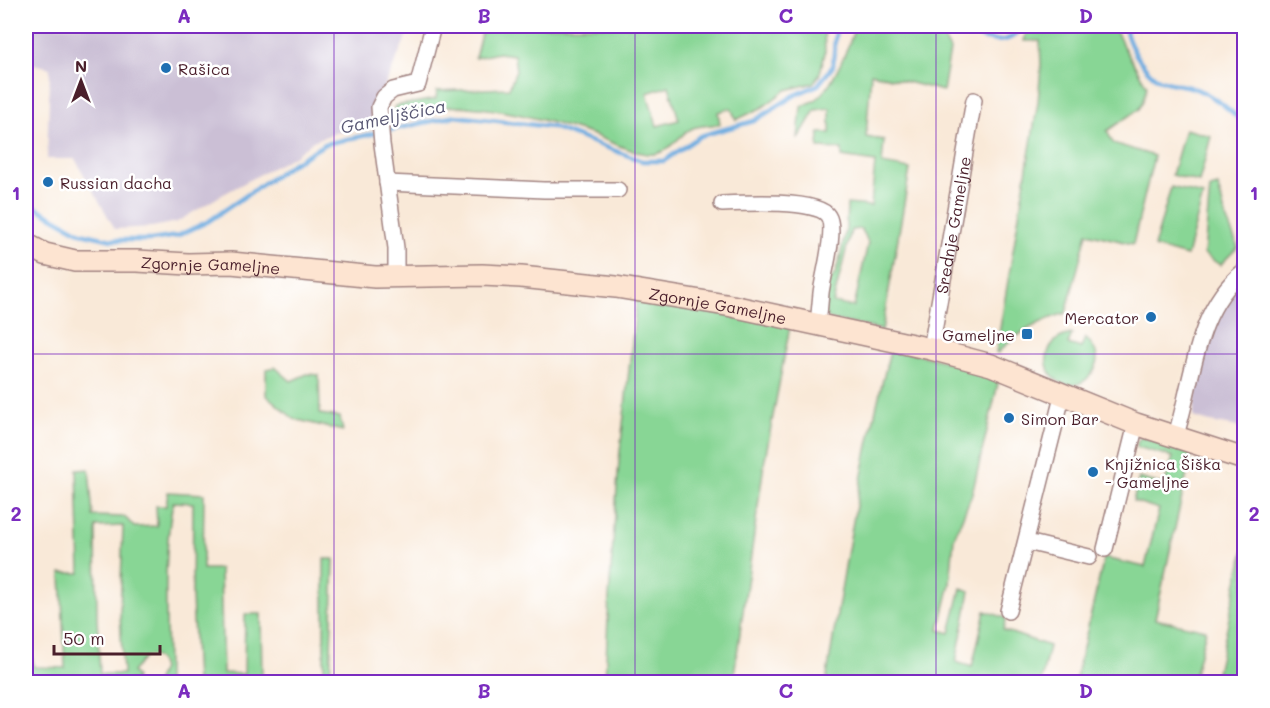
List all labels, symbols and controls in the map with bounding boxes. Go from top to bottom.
text: A [177,2,191,28]
text: B [477,2,491,28]
text: C [779,2,794,28]
text: D [1079,2,1093,28]
north arrow [51,51,111,111]
text: N [75,55,87,76]
place label: Rašica [178,58,230,79]
marker: Rašica [159,61,173,75]
water label: Gameljščica [338,93,448,139]
street label: Srednje Gameljne [930,155,975,295]
place label: Russian dacha [60,172,172,193]
marker: Russian dacha [41,175,55,189]
text: 1 [12,179,20,205]
text: 1 [1250,179,1258,205]
street label: Zgornje Gameljne [140,251,281,278]
street label: Zgornje Gameljne [647,282,789,328]
place label: Mercator [1064,307,1139,328]
marker: Mercator [1144,310,1158,324]
place label: Gameljne [942,324,1015,345]
marker: Gameljne [1020,327,1034,341]
place label: Simon Bar [1021,408,1099,429]
marker: Simon Bar [1002,411,1016,425]
place label: Knjižnica Šiška - Gameljne [1105,453,1221,492]
marker: Knjižnica Šiška - Gameljne [1086,465,1100,479]
text: 2 [10,500,22,526]
text: 2 [1248,500,1260,526]
scale bar [54,618,160,656]
text: 50 m [63,626,105,650]
text: A [177,677,191,703]
text: B [477,677,491,703]
text: C [779,677,794,703]
text: D [1079,677,1093,703]

